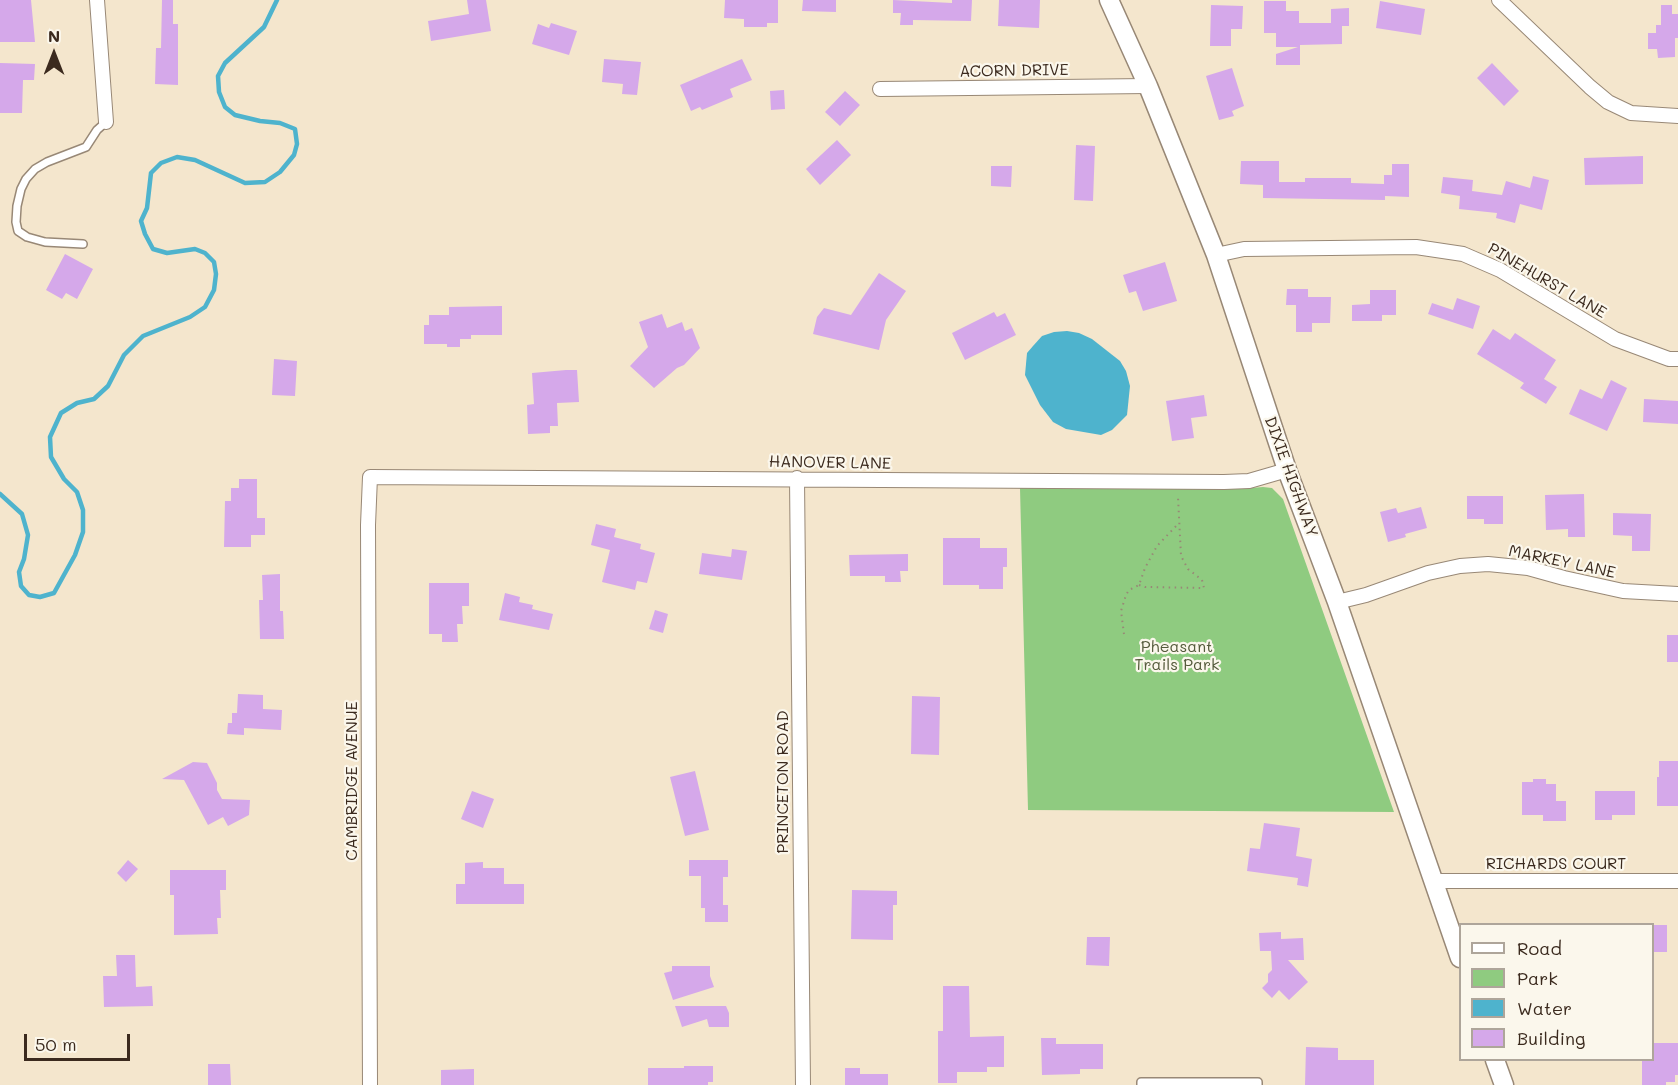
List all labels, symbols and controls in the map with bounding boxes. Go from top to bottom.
north arrow [24,24,84,84]
text: N [48,25,60,46]
street label: ACORN DRIVE [959,60,1069,82]
street label: PINEHURST LANE [1484,239,1610,323]
street label: DIXIE HIGHWAY [1260,414,1322,540]
street label: HANOVER LANE [769,452,891,474]
street label: MARKEY LANE [1507,541,1617,583]
park label: Pheasant Trails Park [1135,637,1219,675]
street label: CAMBRIDGE AVENUE [342,701,362,861]
street label: PRINCETON ROAD [773,711,793,853]
street label: RICHARDS COURT [1486,854,1626,874]
legend [1459,923,1654,1061]
text: Road [1517,936,1562,960]
text: Park [1517,966,1558,990]
text: Water [1517,996,1572,1020]
scale bar [27,1022,134,1060]
text: Building [1517,1026,1585,1050]
text: 50 m [35,1032,77,1056]

